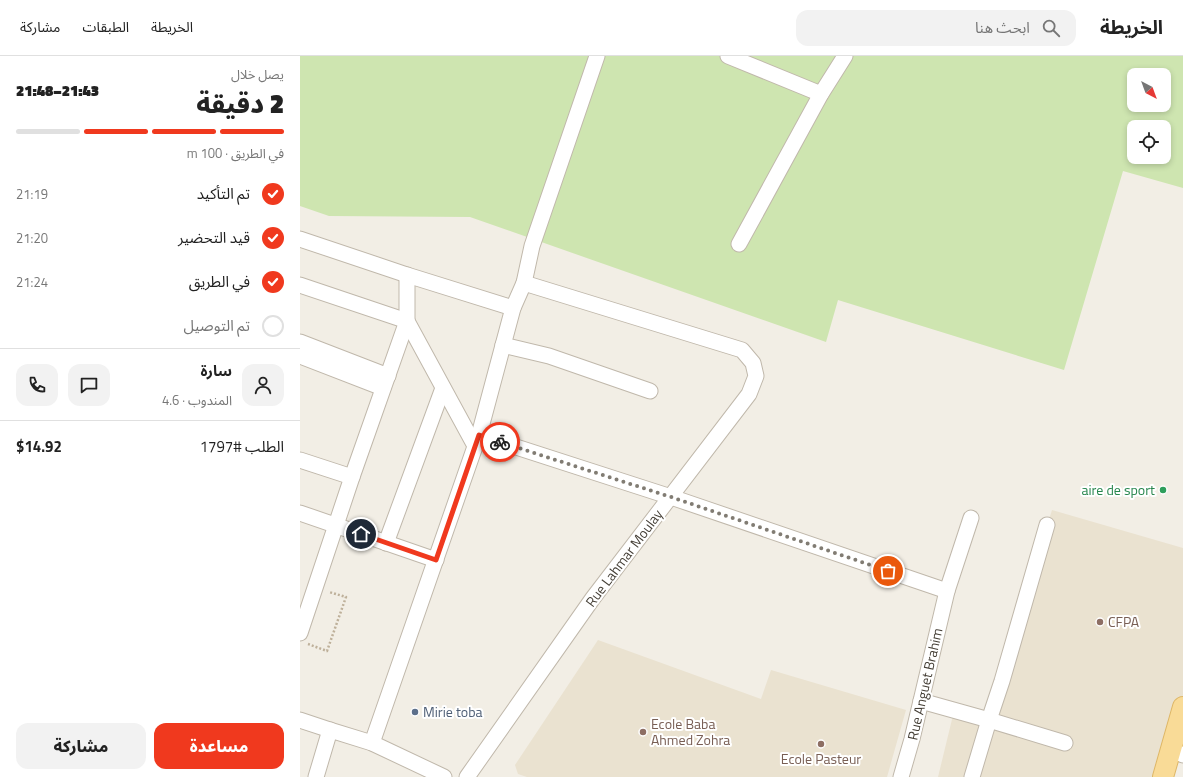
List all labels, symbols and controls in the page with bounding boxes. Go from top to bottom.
search box [796,10,1076,46]
text: الخريطة [1100,12,1163,41]
text: مشاركة [20,16,60,37]
text: الطبقات [82,16,129,37]
text: الخريطة [151,16,193,37]
text: ابحث هنا [975,16,1030,39]
icon: search [1040,17,1062,39]
text: يصل خلال [231,64,284,84]
north arrow [1127,68,1171,112]
map controls [1127,68,1171,164]
text: 21:43–21:48 [16,79,99,102]
text: 2 دقيقة [196,84,284,123]
button: locate [1127,120,1171,164]
text: في الطريق · 100 m [187,143,284,163]
text: تم التأكيد [197,182,250,205]
icon: check [262,183,284,205]
text: 21:19 [16,184,48,204]
text: قيد التحضير [178,226,250,249]
icon: check [262,227,284,249]
text: 21:20 [16,228,48,248]
text: في الطريق [189,270,250,293]
icon: check [262,271,284,293]
text: 21:24 [16,272,48,292]
text: تم التوصيل [184,314,250,337]
text: سارة [200,359,232,382]
button: phone [16,364,58,406]
button: chat [68,364,110,406]
button: person [242,364,284,406]
text: المندوب · 4.6 [162,390,232,410]
courier [480,422,520,462]
icon: bike [489,431,511,453]
text: $14.92 [16,435,62,458]
text: الطلب #1797 [200,435,284,458]
place label: aire de sport [1081,479,1155,500]
marker: aire de sport [1158,485,1168,495]
street label: Rue Lahmar Moulay [580,504,667,611]
pin [344,517,378,551]
icon: home [350,523,372,545]
pin [871,554,905,588]
icon: bag [877,560,899,582]
place label: CFPA [1108,611,1140,632]
marker: CFPA [1095,617,1105,627]
street label: Rue Anguet Brahim [901,626,948,742]
place label: Mirie toba [423,701,483,722]
marker: Mirie toba [410,707,420,717]
place label: Ecole Baba Ahmed Zohra [651,713,730,750]
button: مشاركة [16,723,146,769]
button: مساعدة [154,723,284,769]
marker: Ecole Baba Ahmed Zohra [638,727,648,737]
marker: Ecole Pasteur [816,739,826,749]
place label: Ecole Pasteur [781,748,861,769]

